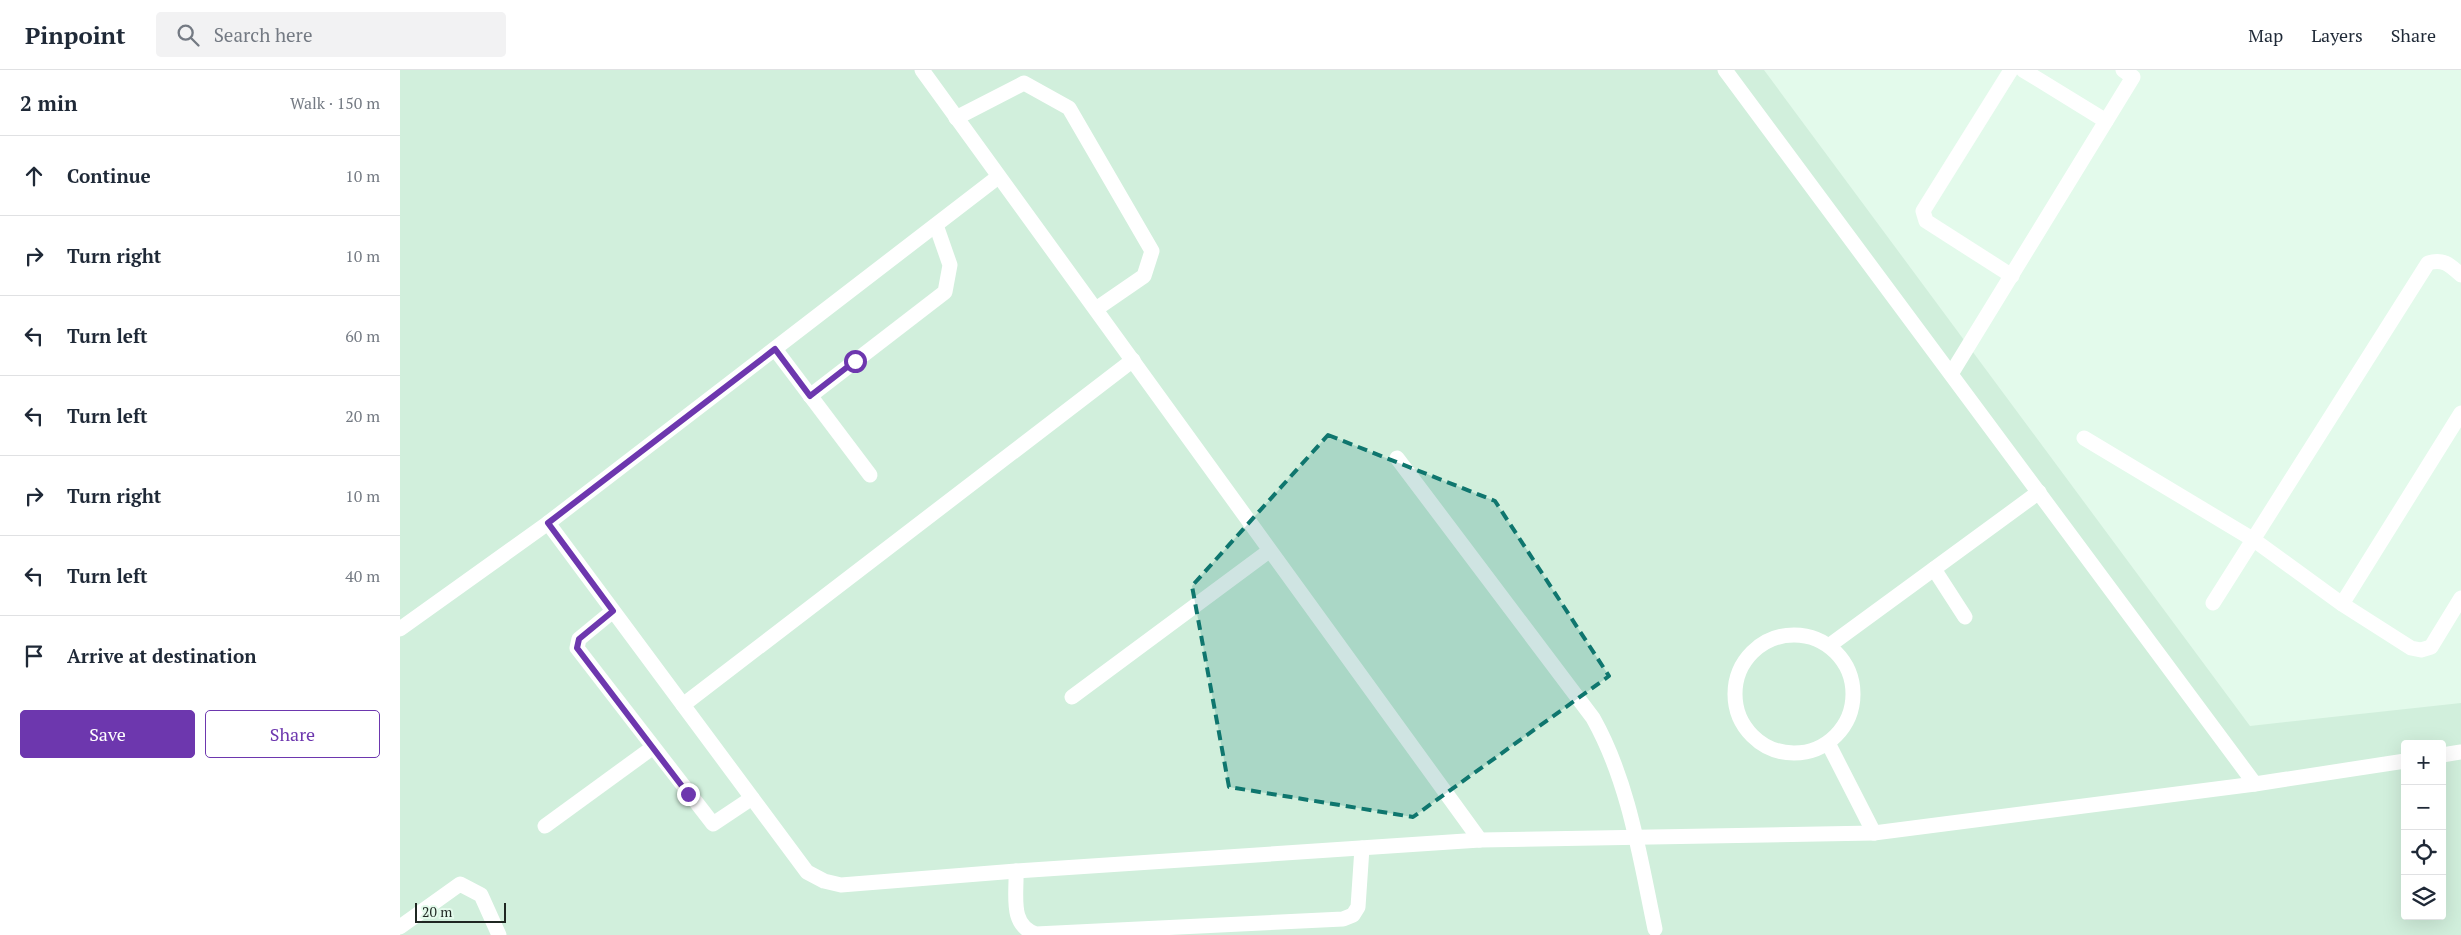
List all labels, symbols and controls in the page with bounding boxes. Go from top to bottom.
search box [156,12,506,57]
text: Pinpoint [25,19,126,51]
icon: search [174,21,202,49]
text: Search here [214,22,312,47]
text: Map [2248,23,2283,47]
text: Layers [2311,23,2363,47]
text: Share [2391,23,2436,47]
text: 2 min [20,89,77,117]
text: Walk · 150 m [290,92,380,114]
icon: ahead [20,162,48,190]
text: Continue [67,163,151,188]
text: 10 m [345,165,380,187]
icon: right [20,242,48,270]
text: Turn right [67,243,161,268]
text: 10 m [345,245,380,267]
icon: left [20,322,48,350]
text: Turn left [67,323,148,348]
text: 60 m [345,325,380,347]
route start [844,350,867,373]
icon: left [20,402,48,430]
text: Turn left [67,403,148,428]
text: 20 m [345,405,380,427]
icon: right [20,482,48,510]
text: Turn right [67,483,161,508]
text: 10 m [345,485,380,507]
icon: left [20,562,48,590]
text: Turn left [67,563,148,588]
text: 40 m [345,565,380,587]
icon: arrive [20,642,48,670]
text: Arrive at destination [67,643,256,668]
button: Save [20,710,195,758]
button: Share [205,710,380,758]
map controls [2401,740,2446,920]
button: + [2401,740,2446,785]
route end [677,783,700,806]
button: − [2401,785,2446,830]
button: locate [2401,830,2446,875]
button: layers [2401,875,2446,920]
scale bar [415,900,506,923]
text: 20 m [422,902,452,921]

